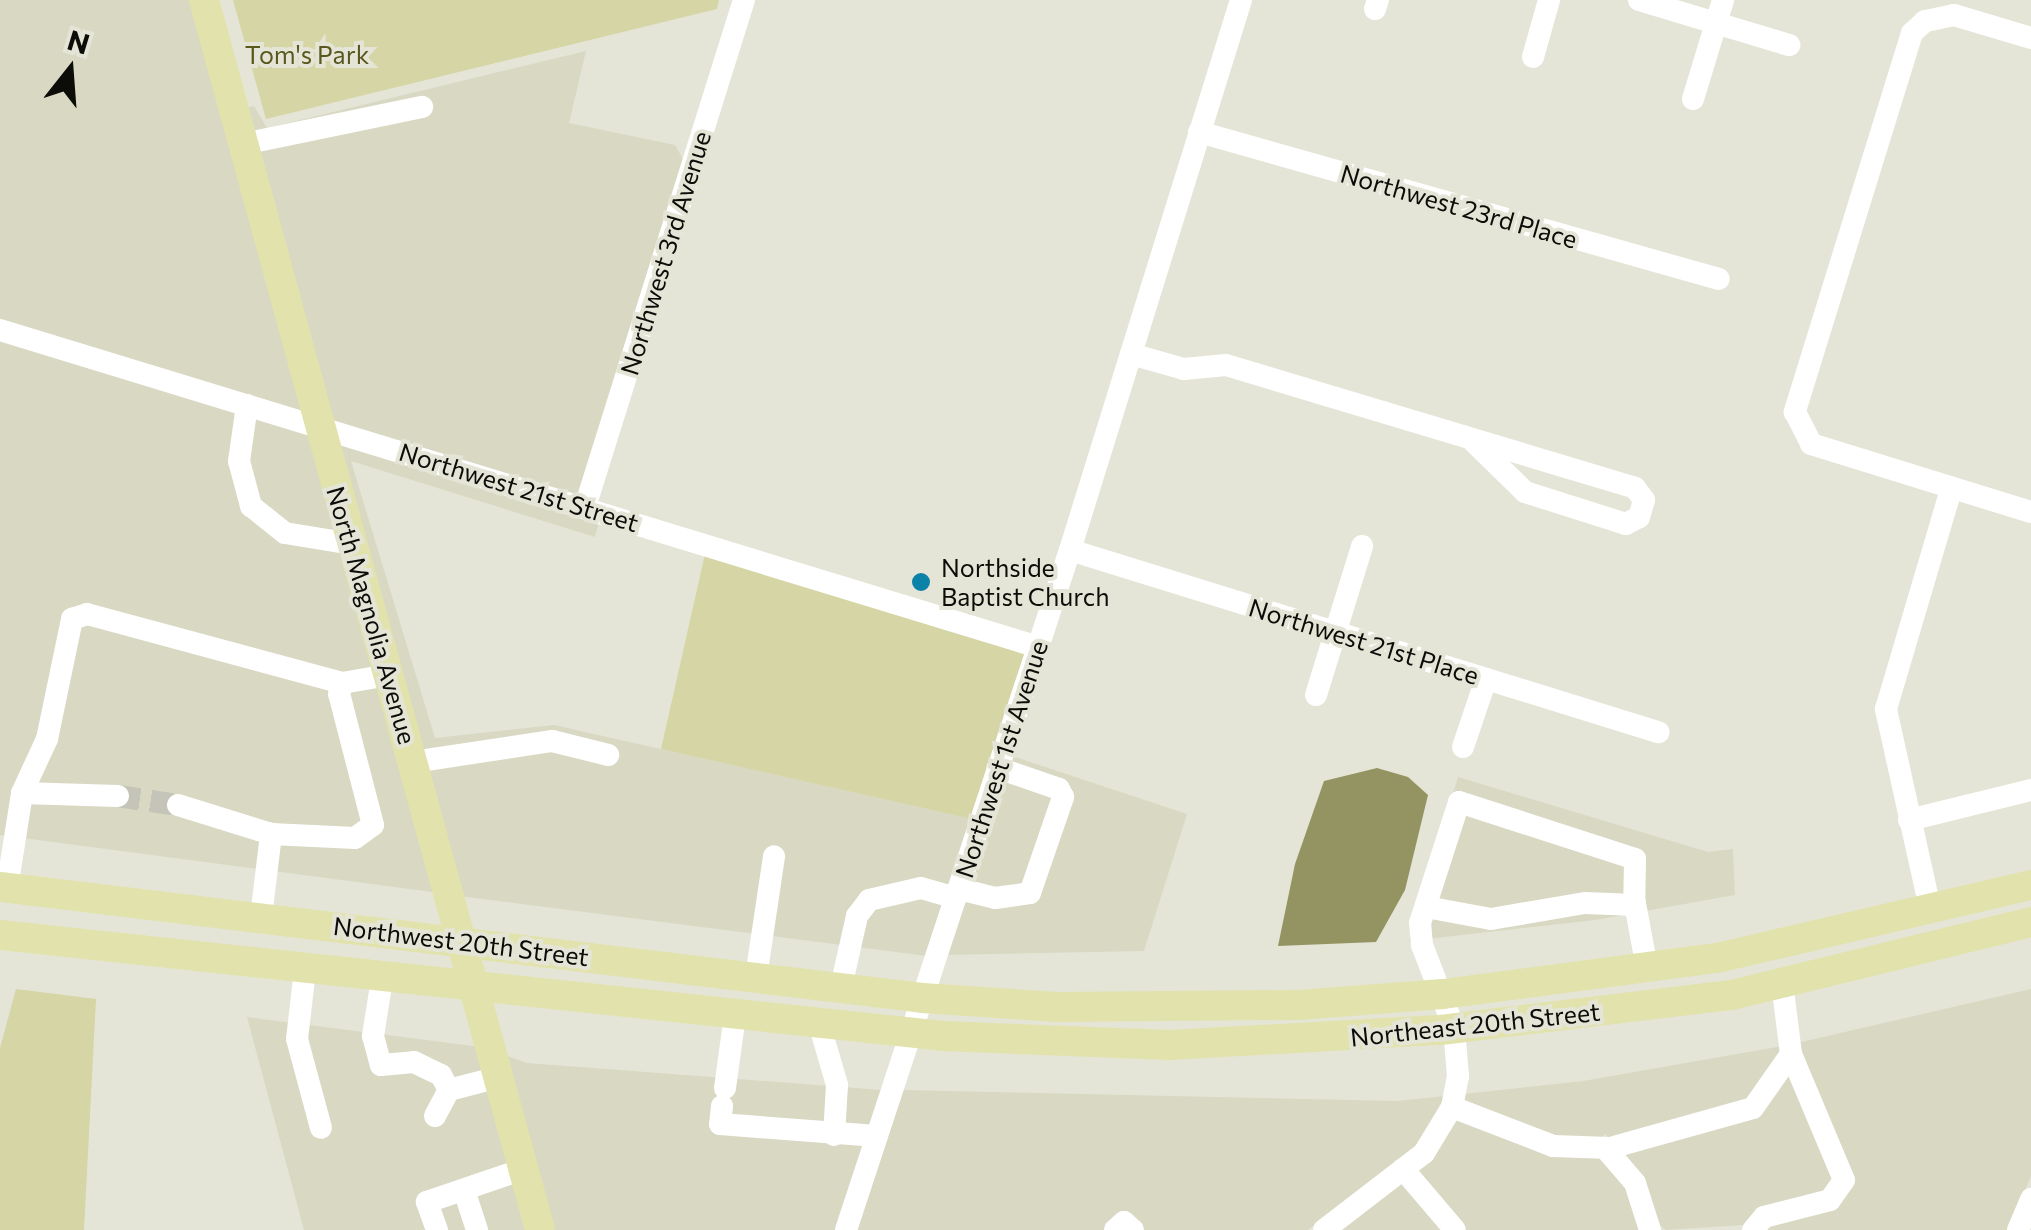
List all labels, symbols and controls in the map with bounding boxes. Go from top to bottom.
north arrow [20,20,120,120]
text: N [64,22,94,61]
park label: Tom's Park [245,39,369,69]
street label: Northwest 3rd Avenue [614,127,716,379]
street label: Northwest 23rd Place [1337,158,1581,254]
street label: Northwest 21st Street [396,436,642,538]
street label: North Magnolia Avenue [321,483,423,747]
place label: Northside Baptist Church [941,553,1109,612]
marker: Northside Baptist Church [910,571,932,593]
street label: Northwest 21st Place [1245,592,1483,690]
street label: Northwest 1st Avenue [948,637,1054,881]
street label: Northwest 20th Street [331,910,591,972]
street label: Northeast 20th Street [1349,996,1601,1052]

